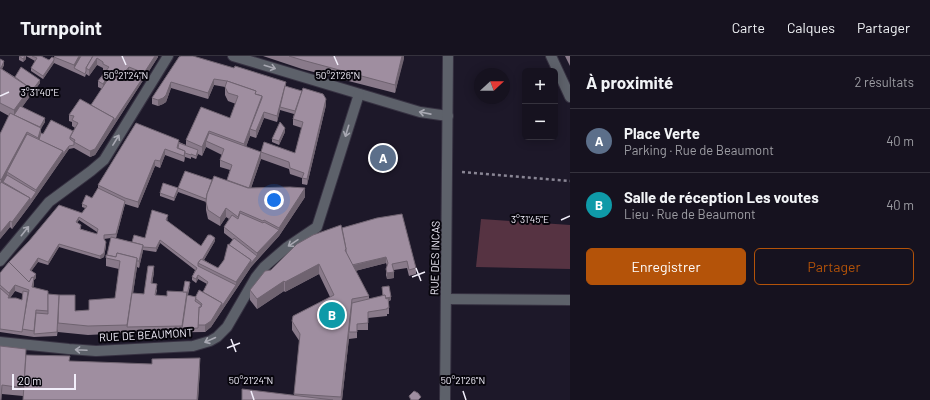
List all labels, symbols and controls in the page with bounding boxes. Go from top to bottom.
text: Turnpoint [20,16,102,39]
text: Carte [732,19,765,36]
text: Calques [787,19,835,36]
text: Partager [857,19,910,36]
one-way arrow [264,64,277,71]
north arrow [474,68,510,104]
map controls [522,68,558,140]
button: + [522,68,558,104]
text: 50°21'24"N [104,69,148,81]
text: 50°21'26"N [316,69,360,81]
text: À proximité [586,72,673,92]
text: 2 résultats [854,74,914,90]
text: 3°31'40"E [21,86,59,98]
button: − [522,104,558,140]
one-way arrow [419,109,432,117]
text: Place Verte [624,124,700,142]
one-way arrow [343,125,350,138]
text: A [595,133,603,149]
text: 40 m [886,133,914,149]
one-way arrow [112,135,120,146]
text: Parking · Rue de Beaumont [624,142,774,158]
pin: A [370,143,396,173]
text: Salle de réception Les voutes [624,188,819,206]
your location [264,190,284,210]
text: B [595,197,603,213]
text: 40 m [886,197,914,213]
text: Lieu · Rue de Beaumont [624,206,756,222]
text: 3°31'45"E [511,213,549,225]
street label: RUE DES INCAS [427,221,442,295]
one-way arrow [20,225,29,236]
one-way arrow [287,239,298,248]
button: Enregistrer [586,248,746,285]
button: Partager [754,248,914,285]
pin: B [319,300,345,330]
street label: RUE DE BEAUMONT [99,326,193,343]
one-way arrow [204,337,216,345]
one-way arrow [75,346,88,354]
scale bar [12,372,76,391]
text: 20 m [18,374,41,387]
text: 50°21'24"N [229,374,273,386]
text: 50°21'26"N [441,374,485,386]

